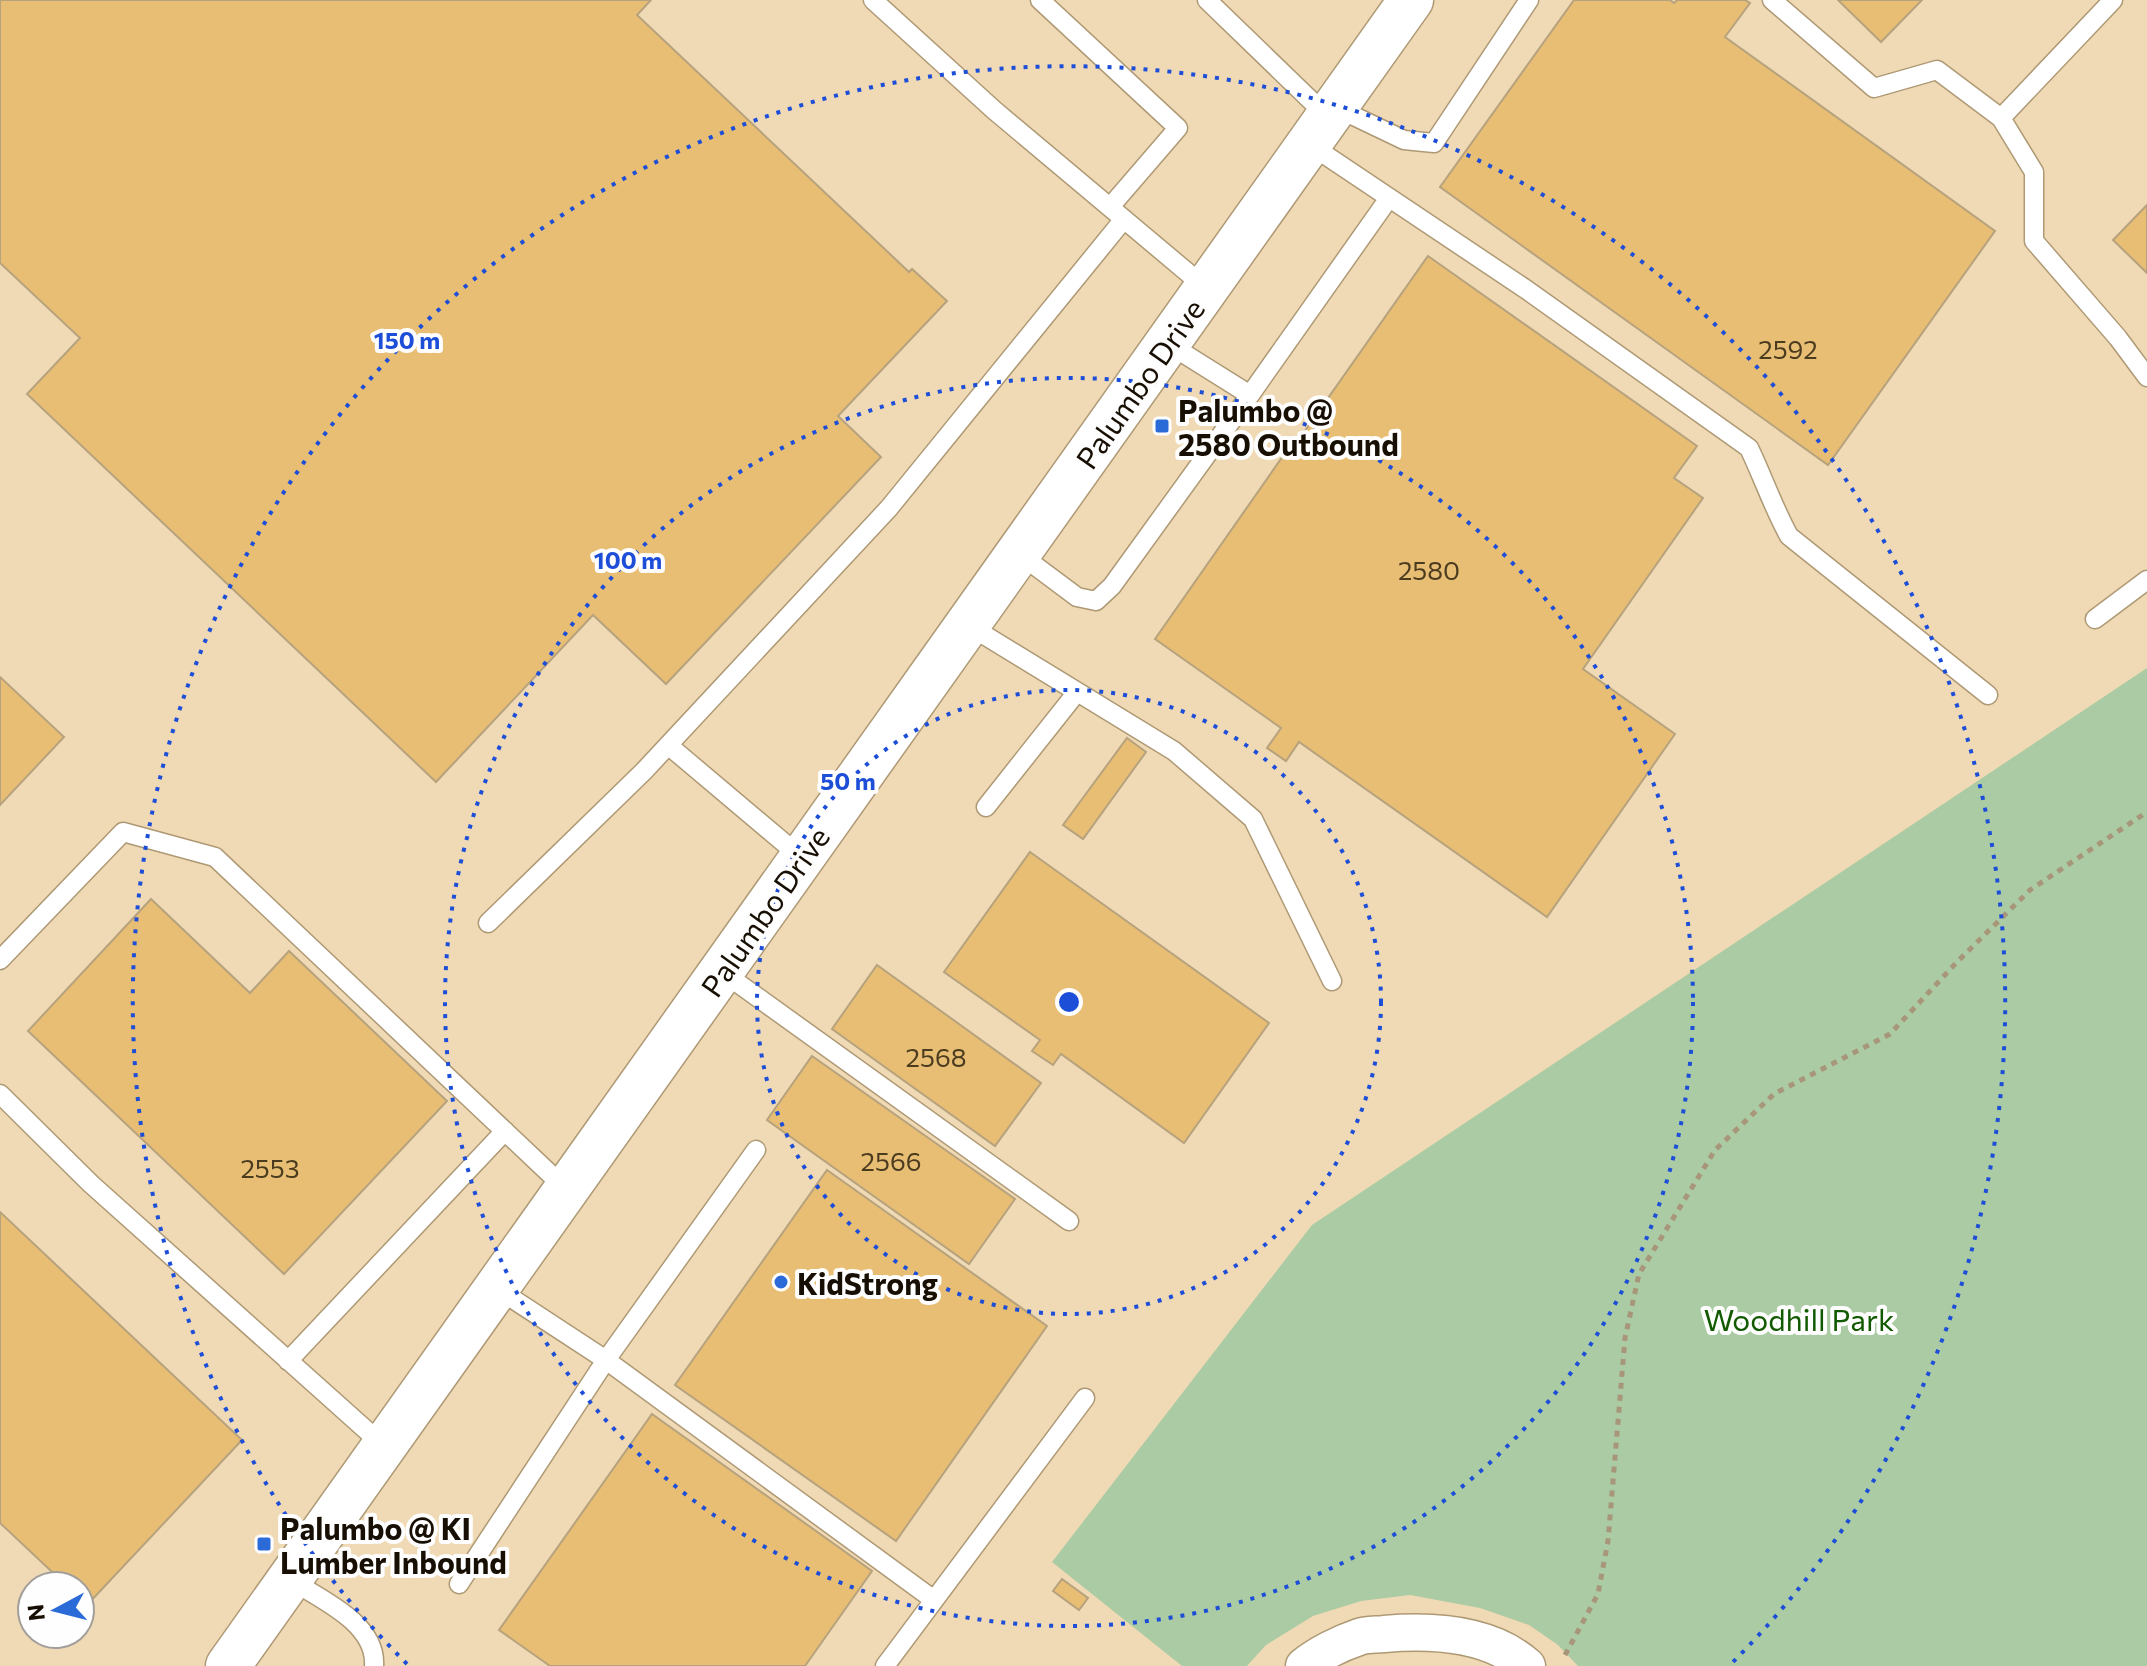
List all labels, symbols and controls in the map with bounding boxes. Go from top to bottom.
street label: Palumbo Drive [1067,291,1211,475]
text: 150 m [374,325,440,354]
house number: 2592 [1758,333,1818,364]
place label: Palumbo @ 2580 Outbound [1178,391,1399,462]
marker: Palumbo @ 2580 Outbound [1153,417,1171,435]
text: 100 m [594,545,662,574]
house number: 2580 [1398,554,1460,585]
text: 50 m [820,766,876,795]
street label: Palumbo Drive [692,819,836,1003]
centre of rings [1055,988,1083,1016]
house number: 2568 [906,1041,966,1072]
house number: 2566 [861,1145,921,1176]
house number: 2553 [240,1152,300,1183]
place label: KidStrong [797,1264,938,1301]
marker: KidStrong [772,1273,790,1291]
park label: Woodhill Park [1704,1300,1894,1337]
place label: Palumbo @ KI Lumber Inbound [280,1509,507,1580]
marker: Palumbo @ KI Lumber Inbound [255,1535,273,1553]
north arrow [16,1570,96,1650]
text: N [21,1603,50,1622]

